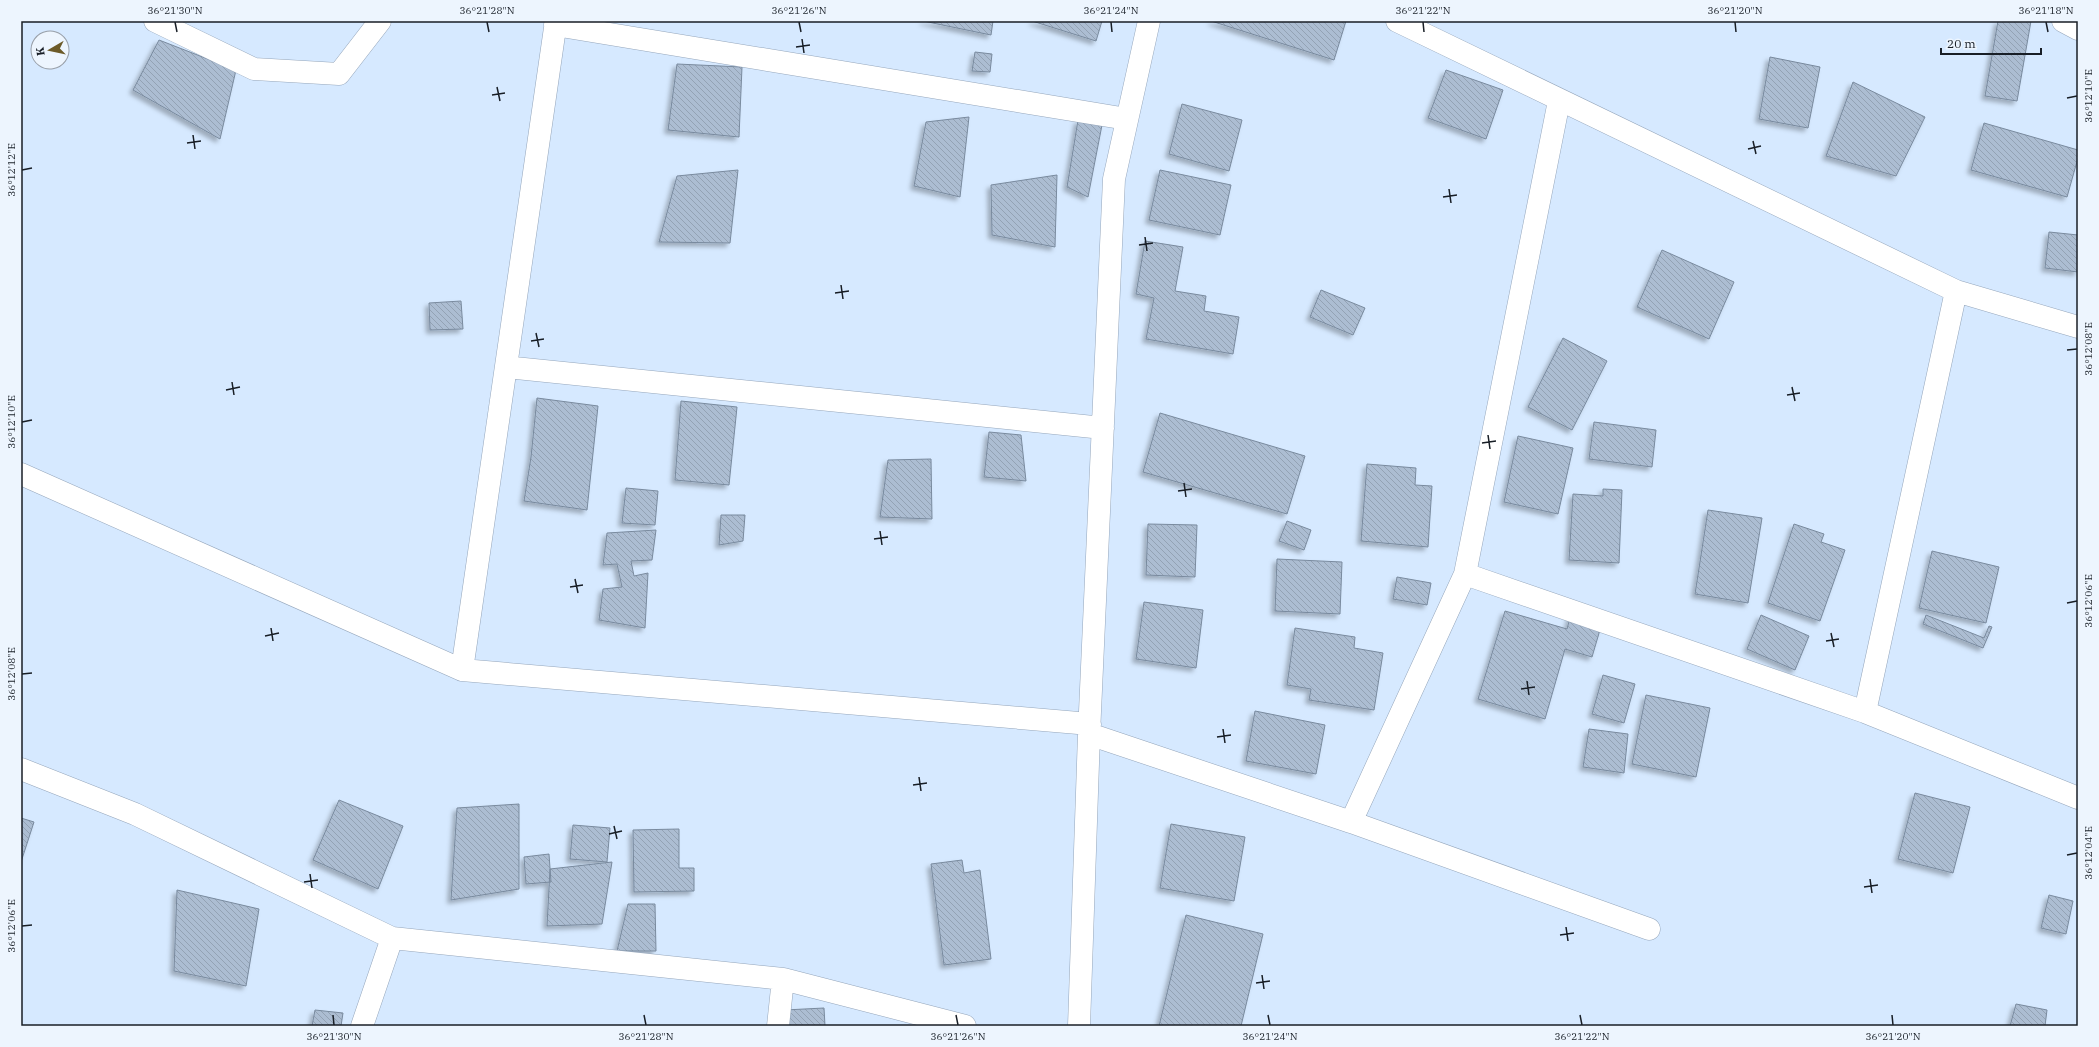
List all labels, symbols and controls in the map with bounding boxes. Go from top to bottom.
text: 36°21'30"N [148,4,203,17]
text: 36°21'28"N [460,4,515,17]
text: 36°21'26"N [772,4,827,17]
text: 36°21'24"N [1084,4,1139,17]
text: 36°21'22"N [1396,4,1451,17]
text: 36°21'20"N [1708,4,1763,17]
text: 36°21'18"N [2019,4,2074,17]
north arrow [30,30,70,70]
scale bar [1941,30,2041,56]
text: 20 m [1947,36,1976,51]
text: K [32,46,48,57]
text: 36°12'10"E [2082,69,2095,123]
text: 36°12'12"E [5,143,18,197]
text: 36°12'08"E [2082,322,2095,376]
text: 36°12'10"E [5,395,18,449]
text: 36°12'06"E [2082,574,2095,628]
text: 36°12'08"E [5,647,18,701]
text: 36°12'04"E [2082,826,2095,880]
text: 36°12'06"E [5,899,18,953]
text: 36°21'30"N [307,1030,362,1043]
text: 36°21'28"N [619,1030,674,1043]
text: 36°21'26"N [931,1030,986,1043]
text: 36°21'24"N [1243,1030,1298,1043]
text: 36°21'22"N [1555,1030,1610,1043]
text: 36°21'20"N [1866,1030,1921,1043]

